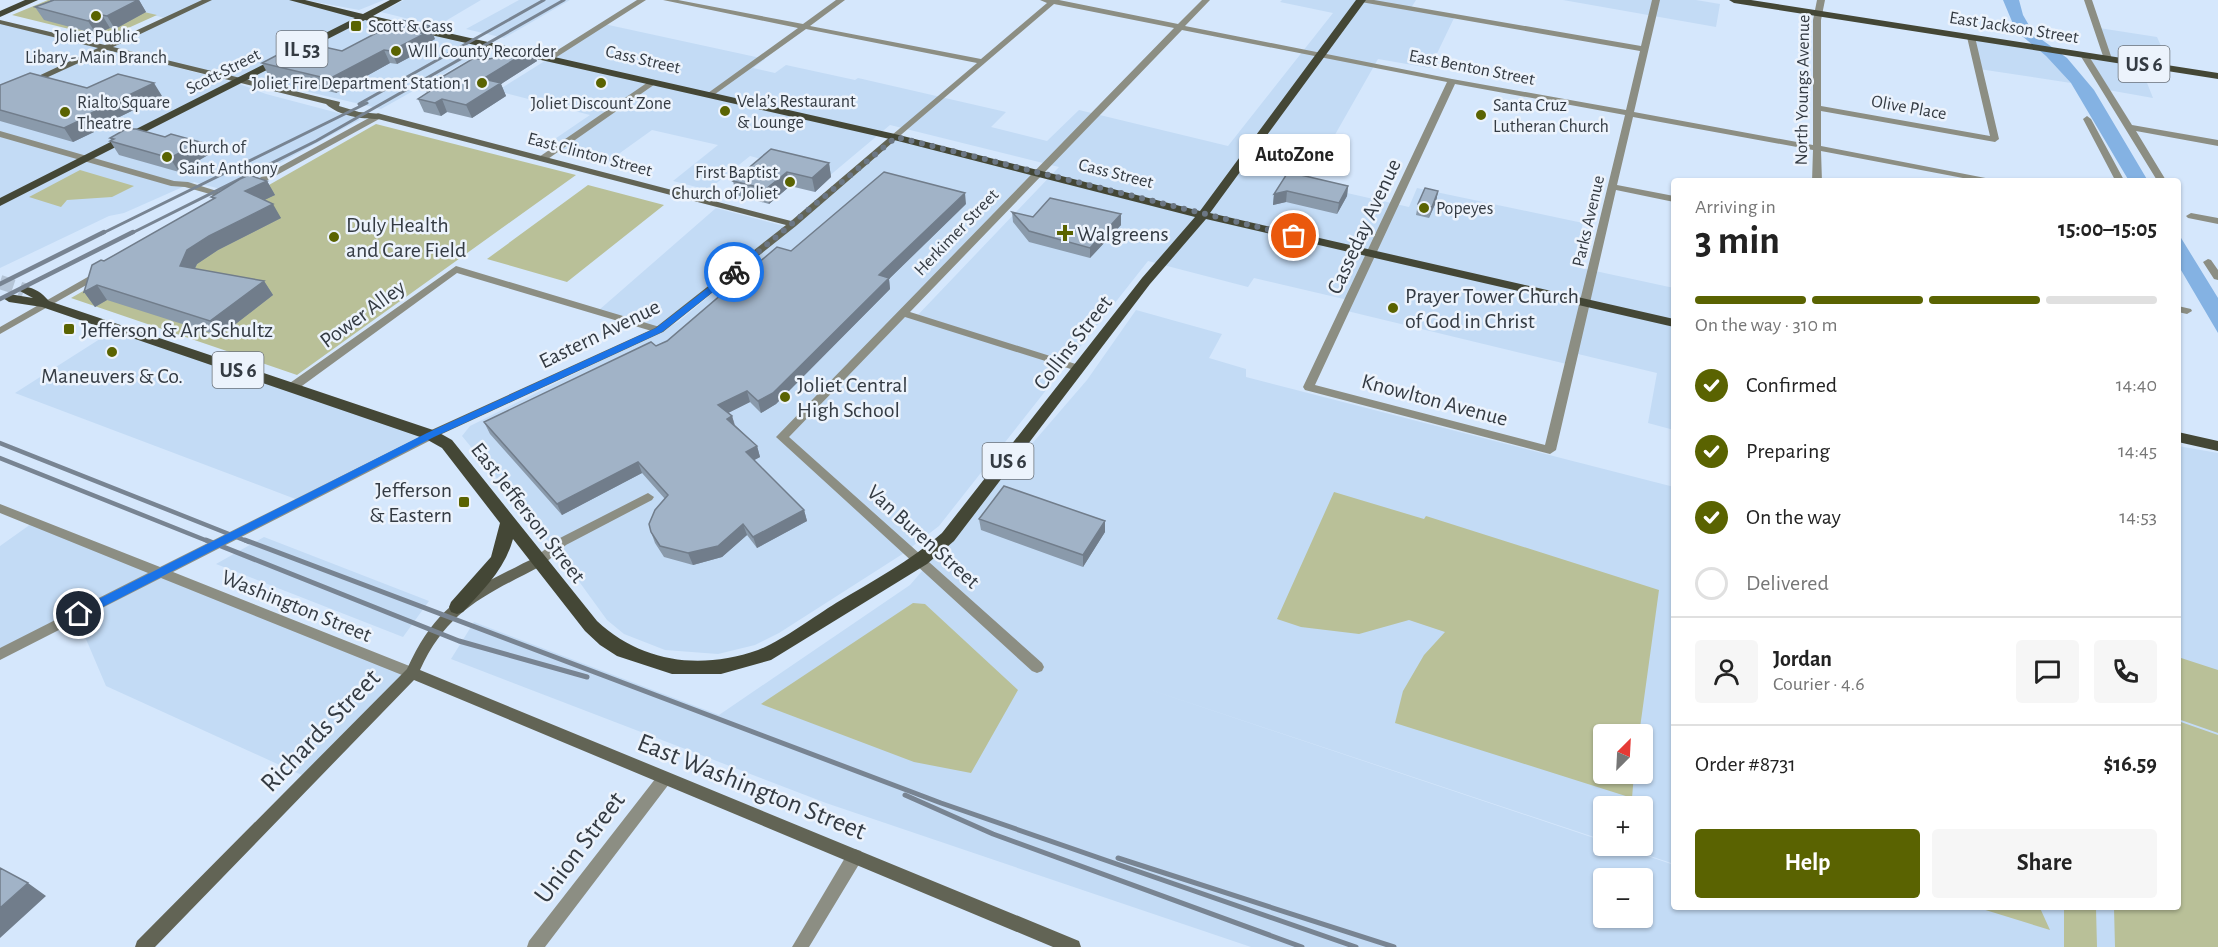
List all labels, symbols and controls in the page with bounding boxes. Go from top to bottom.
marker: Joliet Public Libary - Main Branch [89,9,103,23]
street label: East Jackson Street [1948,9,2080,47]
street label: North Youngs Avenue [1793,14,1813,166]
place label: Scott & Cass [368,18,453,36]
marker: Scott & Cass [349,19,363,33]
place label: Joliet Public Libary - Main Branch [25,28,167,67]
road number: IL 53 [276,31,328,67]
place label: WIll County Recorder [408,43,556,61]
street label: Cass Street [604,43,682,77]
marker: WIll County Recorder [389,44,403,58]
street label: Scott Street [183,45,264,98]
road number: US 6 [2118,46,2170,82]
street label: East Benton Street [1407,47,1537,89]
place label: Joliet Fire Department Station 1 [252,75,470,93]
marker: Joliet Fire Department Station 1 [475,76,489,90]
marker: Joliet Discount Zone [594,76,608,90]
place label: Vela’s Restaurant & Lounge [737,93,856,132]
street label: Olive Place [1870,93,1948,123]
place label: Rialto Square Theatre [77,94,170,133]
place label: Joliet Discount Zone [531,95,671,113]
place label: Santa Cruz Lutheran Church [1493,97,1609,136]
marker: Vela’s Restaurant & Lounge [718,104,732,118]
marker: Rialto Square Theatre [58,105,72,119]
marker: Santa Cruz Lutheran Church [1474,108,1488,122]
street label: East Clinton Street [525,130,654,180]
callout: AutoZone [1238,134,1350,176]
place label: Church of Saint Anthony [179,139,278,178]
text: AutoZone [1255,145,1334,165]
marker: Church of Saint Anthony [160,150,174,164]
street label: Casseday Avenue [1323,155,1405,297]
street label: Cass Street [1077,156,1155,192]
place label: First Baptist Church of Joliet [671,164,778,203]
street label: Parks Avenue [1570,174,1608,269]
marker: First Baptist Church of Joliet [783,175,797,189]
street label: Herkimer Street [911,186,1002,279]
text: Arriving in [1695,197,1776,217]
place label: Popeyes [1436,200,1493,218]
marker: Popeyes [1417,201,1431,215]
pin [1268,210,1319,261]
place label: Duly Health and Care Field [346,214,466,261]
text: 15:00–15:05 [2058,218,2157,240]
icon: bag [1277,219,1310,252]
text: 3 min [1695,222,1780,261]
place label: Walgreens [1077,223,1169,245]
marker: Walgreens [1058,226,1072,240]
marker: Duly Health and Care Field [327,230,341,244]
courier [704,242,764,302]
icon: bike [718,256,751,289]
street label: Power Alley [316,275,410,352]
place label: Prayer Tower Church of God in Christ [1405,285,1579,332]
street label: Collins Street [1029,291,1116,394]
street label: Eastern Avenue [535,295,663,373]
marker: Prayer Tower Church of God in Christ [1386,301,1400,315]
text: On the way · 310 m [1695,315,1837,335]
place label: Jefferson & Art Schultz [81,319,273,341]
marker: Jefferson & Art Schultz [62,322,76,336]
marker: Maneuvers & Co. [105,345,119,359]
road number: US 6 [212,352,264,388]
place label: Maneuvers & Co. [41,365,183,387]
icon: check [1695,369,1728,402]
street label: Knowlton Avenue [1359,370,1510,430]
place label: Joliet Central High School [797,374,908,421]
text: Confirmed [1746,374,1837,396]
text: 14:40 [2116,375,2157,395]
marker: Joliet Central High School [778,390,792,404]
icon: check [1695,435,1728,468]
street label: East Jefferson Street [467,438,590,587]
text: Preparing [1746,440,1830,462]
text: 14:45 [2118,441,2157,461]
road number: US 6 [982,443,1034,479]
place label: Jefferson & Eastern [369,479,452,526]
street label: Van Buren Street [863,481,984,593]
marker: Jefferson & Eastern [457,495,471,509]
icon: check [1695,501,1728,534]
text: On the way [1746,506,1841,528]
text: 14:53 [2119,507,2157,527]
street label: Washington Street [218,566,375,646]
text: Delivered [1746,572,1829,594]
pin [53,588,104,639]
icon: home [62,597,95,630]
button: person [1695,640,1758,703]
button: chat [2016,640,2079,703]
button: phone [2094,640,2157,703]
text: Jordan [1773,648,1832,670]
street label: Richards Street [255,664,386,797]
text: Courier · 4.6 [1773,674,1865,694]
north arrow [1593,724,1653,784]
map controls [1593,724,1653,928]
street label: East Washington Street [634,728,870,845]
text: Order #8731 [1695,753,1796,775]
text: $16.59 [2103,753,2157,775]
street label: Union Street [529,786,630,908]
button: + [1593,796,1653,856]
button: Help [1695,829,1920,898]
button: Share [1932,829,2157,898]
button: − [1593,868,1653,928]

